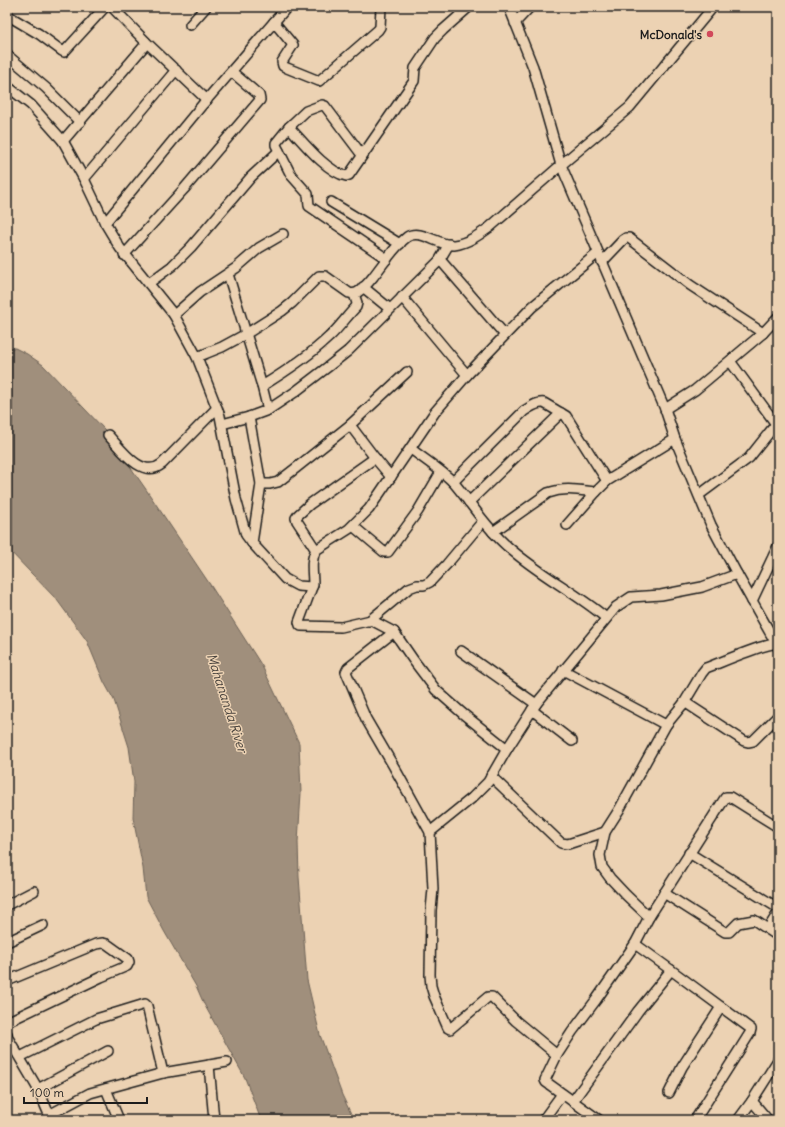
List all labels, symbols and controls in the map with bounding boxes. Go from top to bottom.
place label: McDonald's [640,27,703,42]
marker: McDonald's [705,29,715,39]
water label: Mahananda River [203,651,252,756]
scale bar [24,1079,147,1105]
text: 100 m [30,1085,64,1100]

